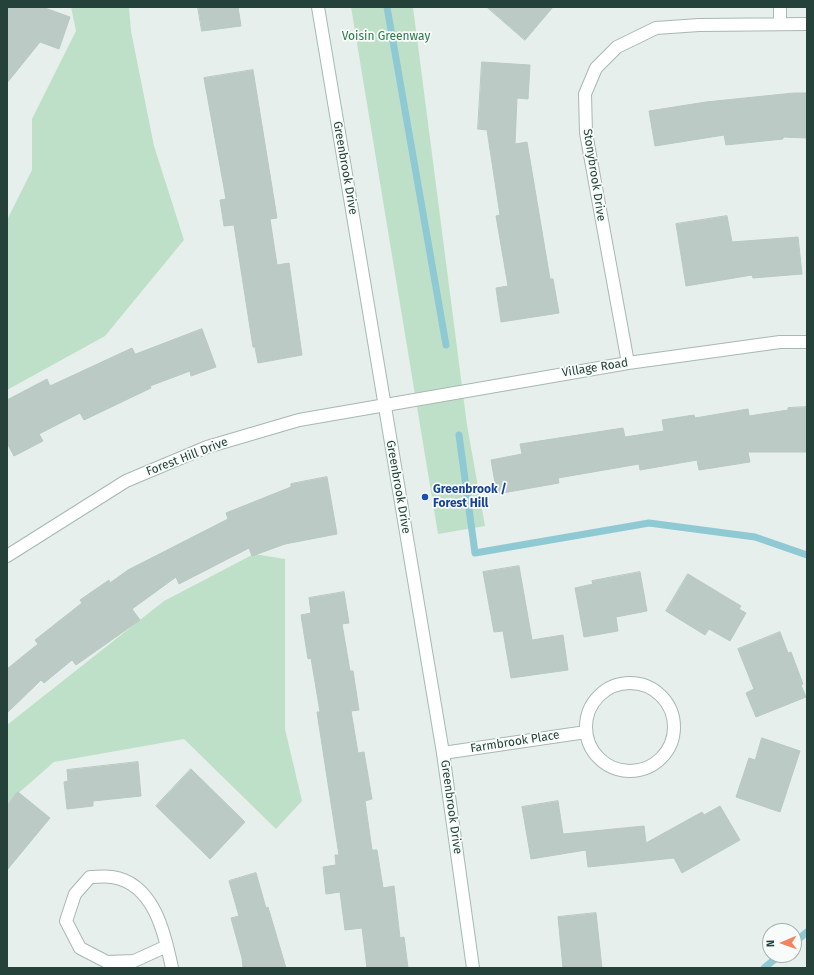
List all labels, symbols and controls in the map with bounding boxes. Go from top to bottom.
park label: Voisin Greenway [342,30,430,44]
street label: Greenbrook Drive [330,120,360,216]
street label: Stonybrook Drive [580,128,608,222]
street label: Village Road [561,356,629,380]
street label: Forest Hill Drive [144,435,230,479]
street label: Greenbrook Drive [383,439,413,535]
place label: Greenbrook / Forest Hill [433,483,507,511]
marker: Greenbrook / Forest Hill [420,492,430,502]
street label: Farmbrook Place [469,728,561,756]
street label: Greenbrook Drive [437,759,465,855]
north arrow [762,923,802,963]
text: N [764,940,777,947]

